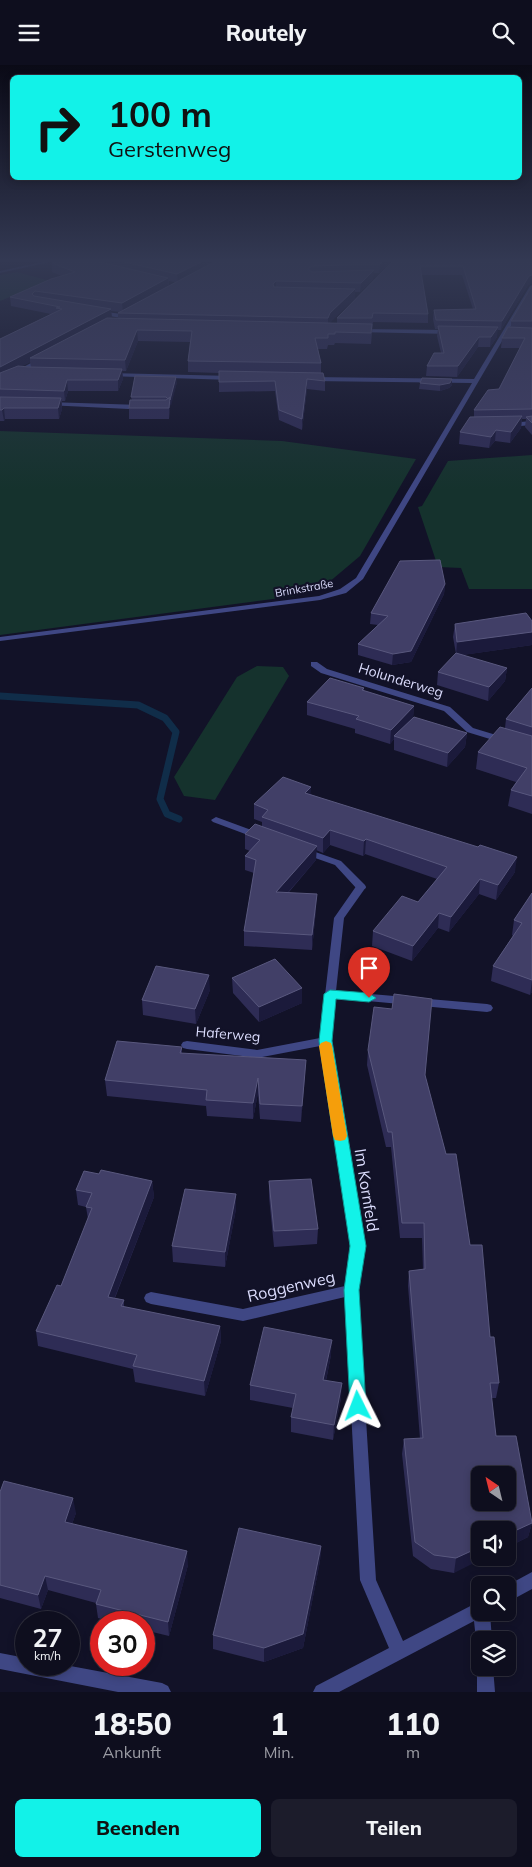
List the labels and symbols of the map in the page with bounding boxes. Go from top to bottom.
street label: Brinkstraße [274,576,334,600]
street label: Holunderweg [356,659,446,701]
pin [348,947,390,998]
street label: Haferweg [195,1022,261,1046]
street label: Im Kornfeld [351,1147,383,1233]
street label: Roggenweg [245,1266,337,1306]
position arrow [331,1379,383,1431]
north arrow [471,1466,516,1511]
speed limit sign: 30 [90,1611,155,1676]

